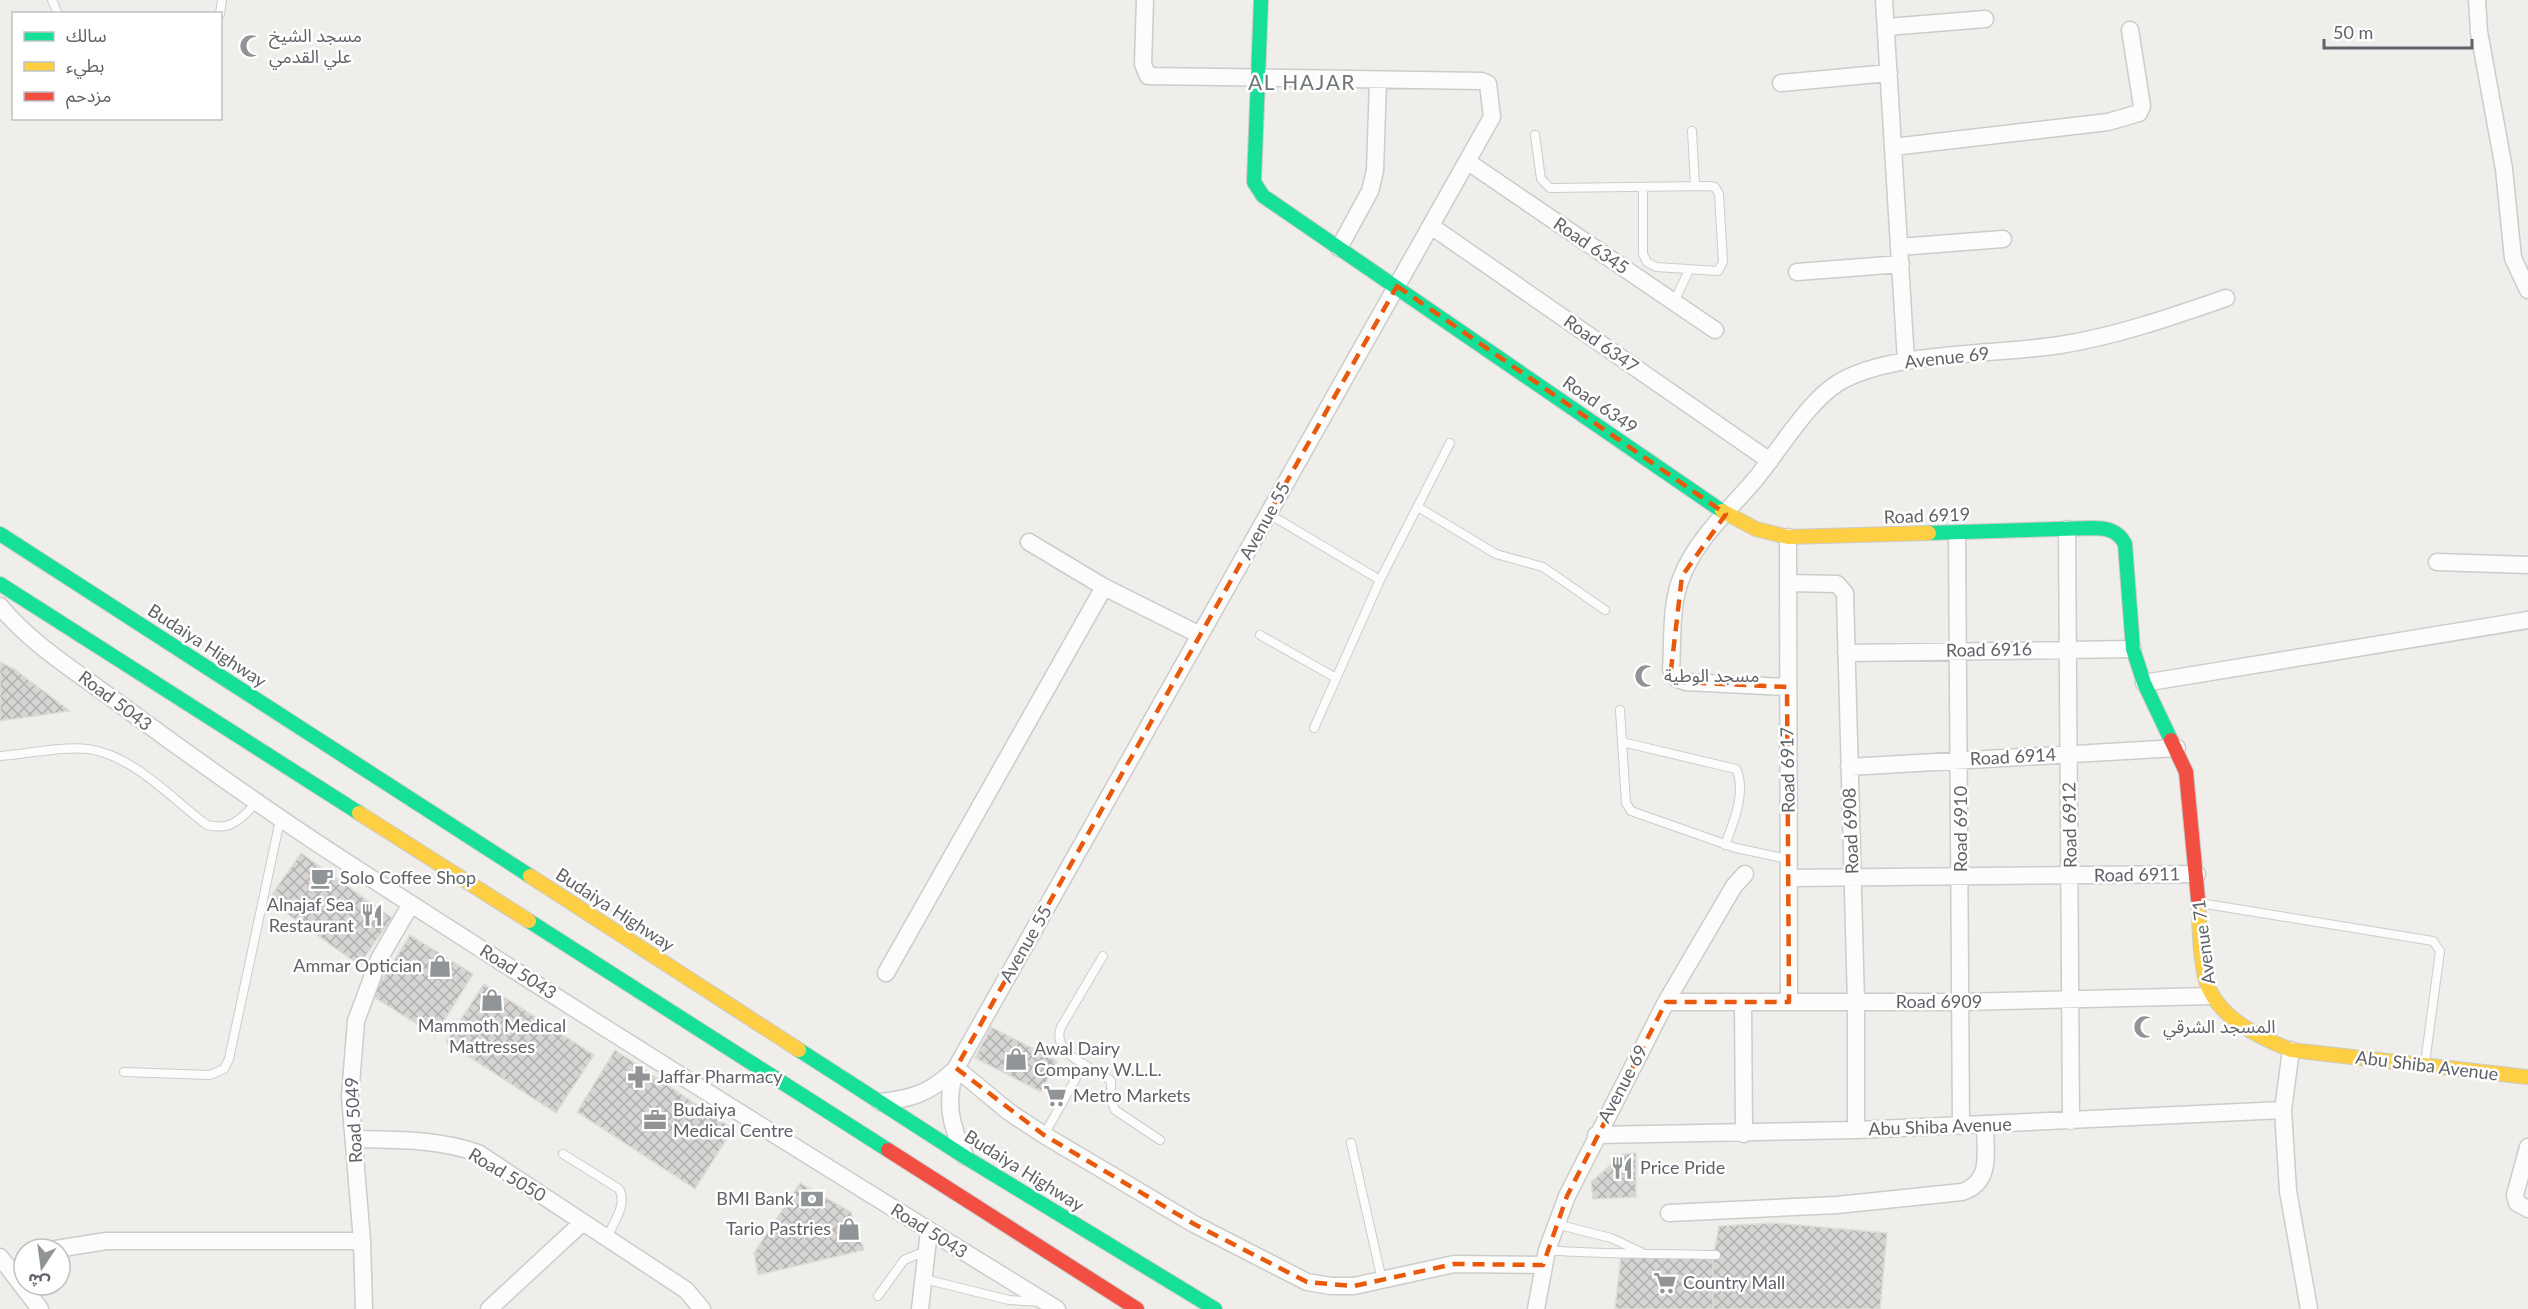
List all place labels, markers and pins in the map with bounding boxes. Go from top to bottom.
place label: مسجد الشيخ علي القدمي [269,24,362,70]
mosque icon: مسجد الشيخ علي القدمي [238,33,264,59]
mosque icon: مسجد الوطية [1633,663,1659,689]
place label: مسجد الوطية [1664,664,1760,687]
cafe icon: Solo Coffee Shop [309,865,335,891]
place label: Solo Coffee Shop [340,866,476,888]
place label: Alnajaf Sea Restaurant [267,893,355,936]
restaurant icon: Alnajaf Sea Restaurant [359,902,385,928]
shop icon: Ammar Optician [427,953,453,979]
place label: Ammar Optician [293,954,422,976]
shop icon: Mammoth Medical Mattresses [479,987,505,1013]
place label: Mammoth Medical Mattresses [418,1014,566,1057]
mosque icon: المسجد الشرقي [2132,1014,2158,1040]
place label: المسجد الشرقي [2163,1015,2275,1040]
place label: Awal Dairy Company W.L.L. [1034,1037,1162,1080]
shop icon: Awal Dairy Company W.L.L. [1003,1046,1029,1072]
pharmacy icon: Jaffar Pharmacy [626,1064,652,1090]
place label: Jaffar Pharmacy [657,1065,783,1087]
supermarket icon: Metro Markets [1042,1083,1068,1109]
place label: Metro Markets [1073,1084,1191,1106]
place label: Budaiya Medical Centre [673,1098,793,1141]
office icon: Budaiya Medical Centre [642,1107,668,1133]
restaurant icon: Price Pride [1609,1155,1635,1181]
place label: Price Pride [1640,1156,1725,1178]
bank icon: BMI Bank [799,1186,825,1212]
place label: BMI Bank [716,1187,795,1209]
shop icon: Tario Pastries [836,1216,862,1242]
place label: Tario Pastries [726,1217,831,1239]
supermarket icon: Country Mall [1652,1270,1678,1296]
place label: Country Mall [1683,1271,1785,1293]

